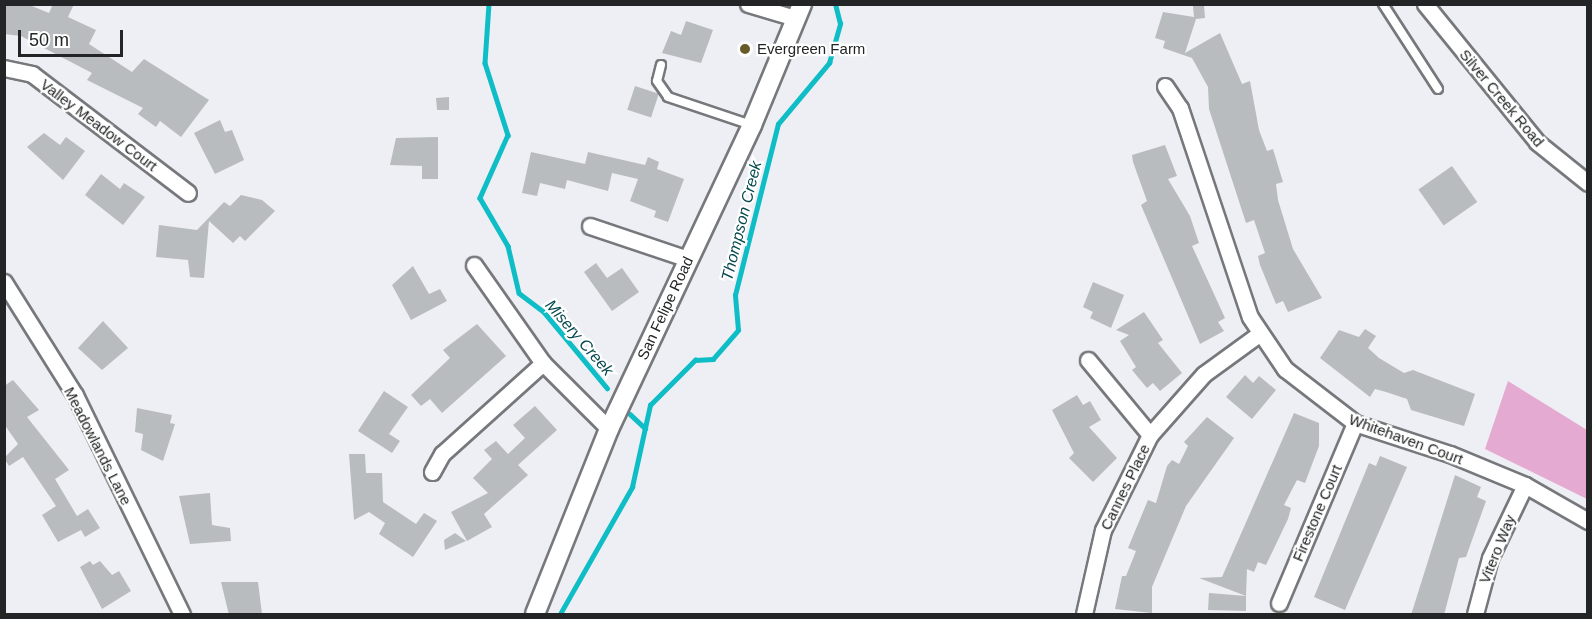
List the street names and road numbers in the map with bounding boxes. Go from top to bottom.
street label: Silver Creek Road [1456,46,1548,150]
street label: Valley Meadow Court [37,75,161,175]
street label: San Felipe Road [633,254,697,362]
street label: Meadowlands Lane [60,384,136,508]
street label: Whitehaven Court [1347,410,1465,468]
street label: Cannes Place [1096,441,1154,533]
street label: Firestone Court [1289,462,1345,564]
street label: Vitero Way [1475,512,1519,586]

